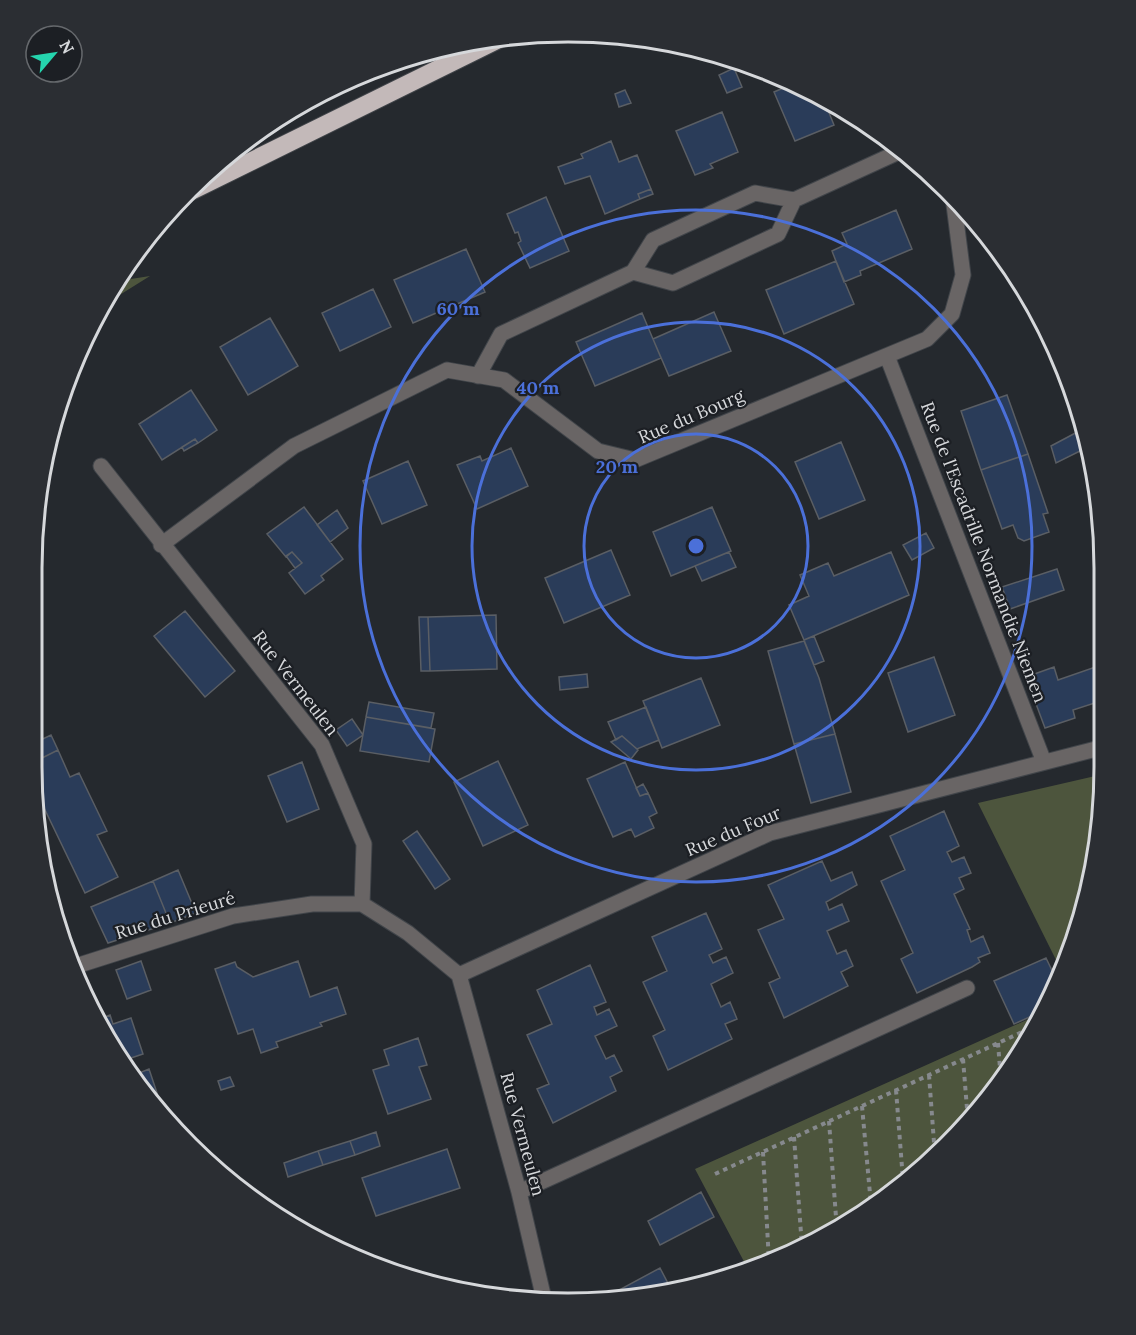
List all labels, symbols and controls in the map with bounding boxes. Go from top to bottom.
north arrow [24,24,84,84]
text: N [55,36,79,57]
text: 60 m [436,297,480,320]
text: 40 m [517,376,560,399]
street label: Rue du Bourg [635,383,748,449]
street label: Rue de l'Escadrille Normandie Niemen [916,398,1052,706]
text: 20 m [596,455,639,478]
centre of rings [686,536,706,556]
street label: Rue Vermeulen [248,626,344,740]
street label: Rue du Four [682,801,784,861]
street label: Rue du Prieuré [112,886,238,944]
street label: Rue Vermeulen [495,1070,551,1199]

